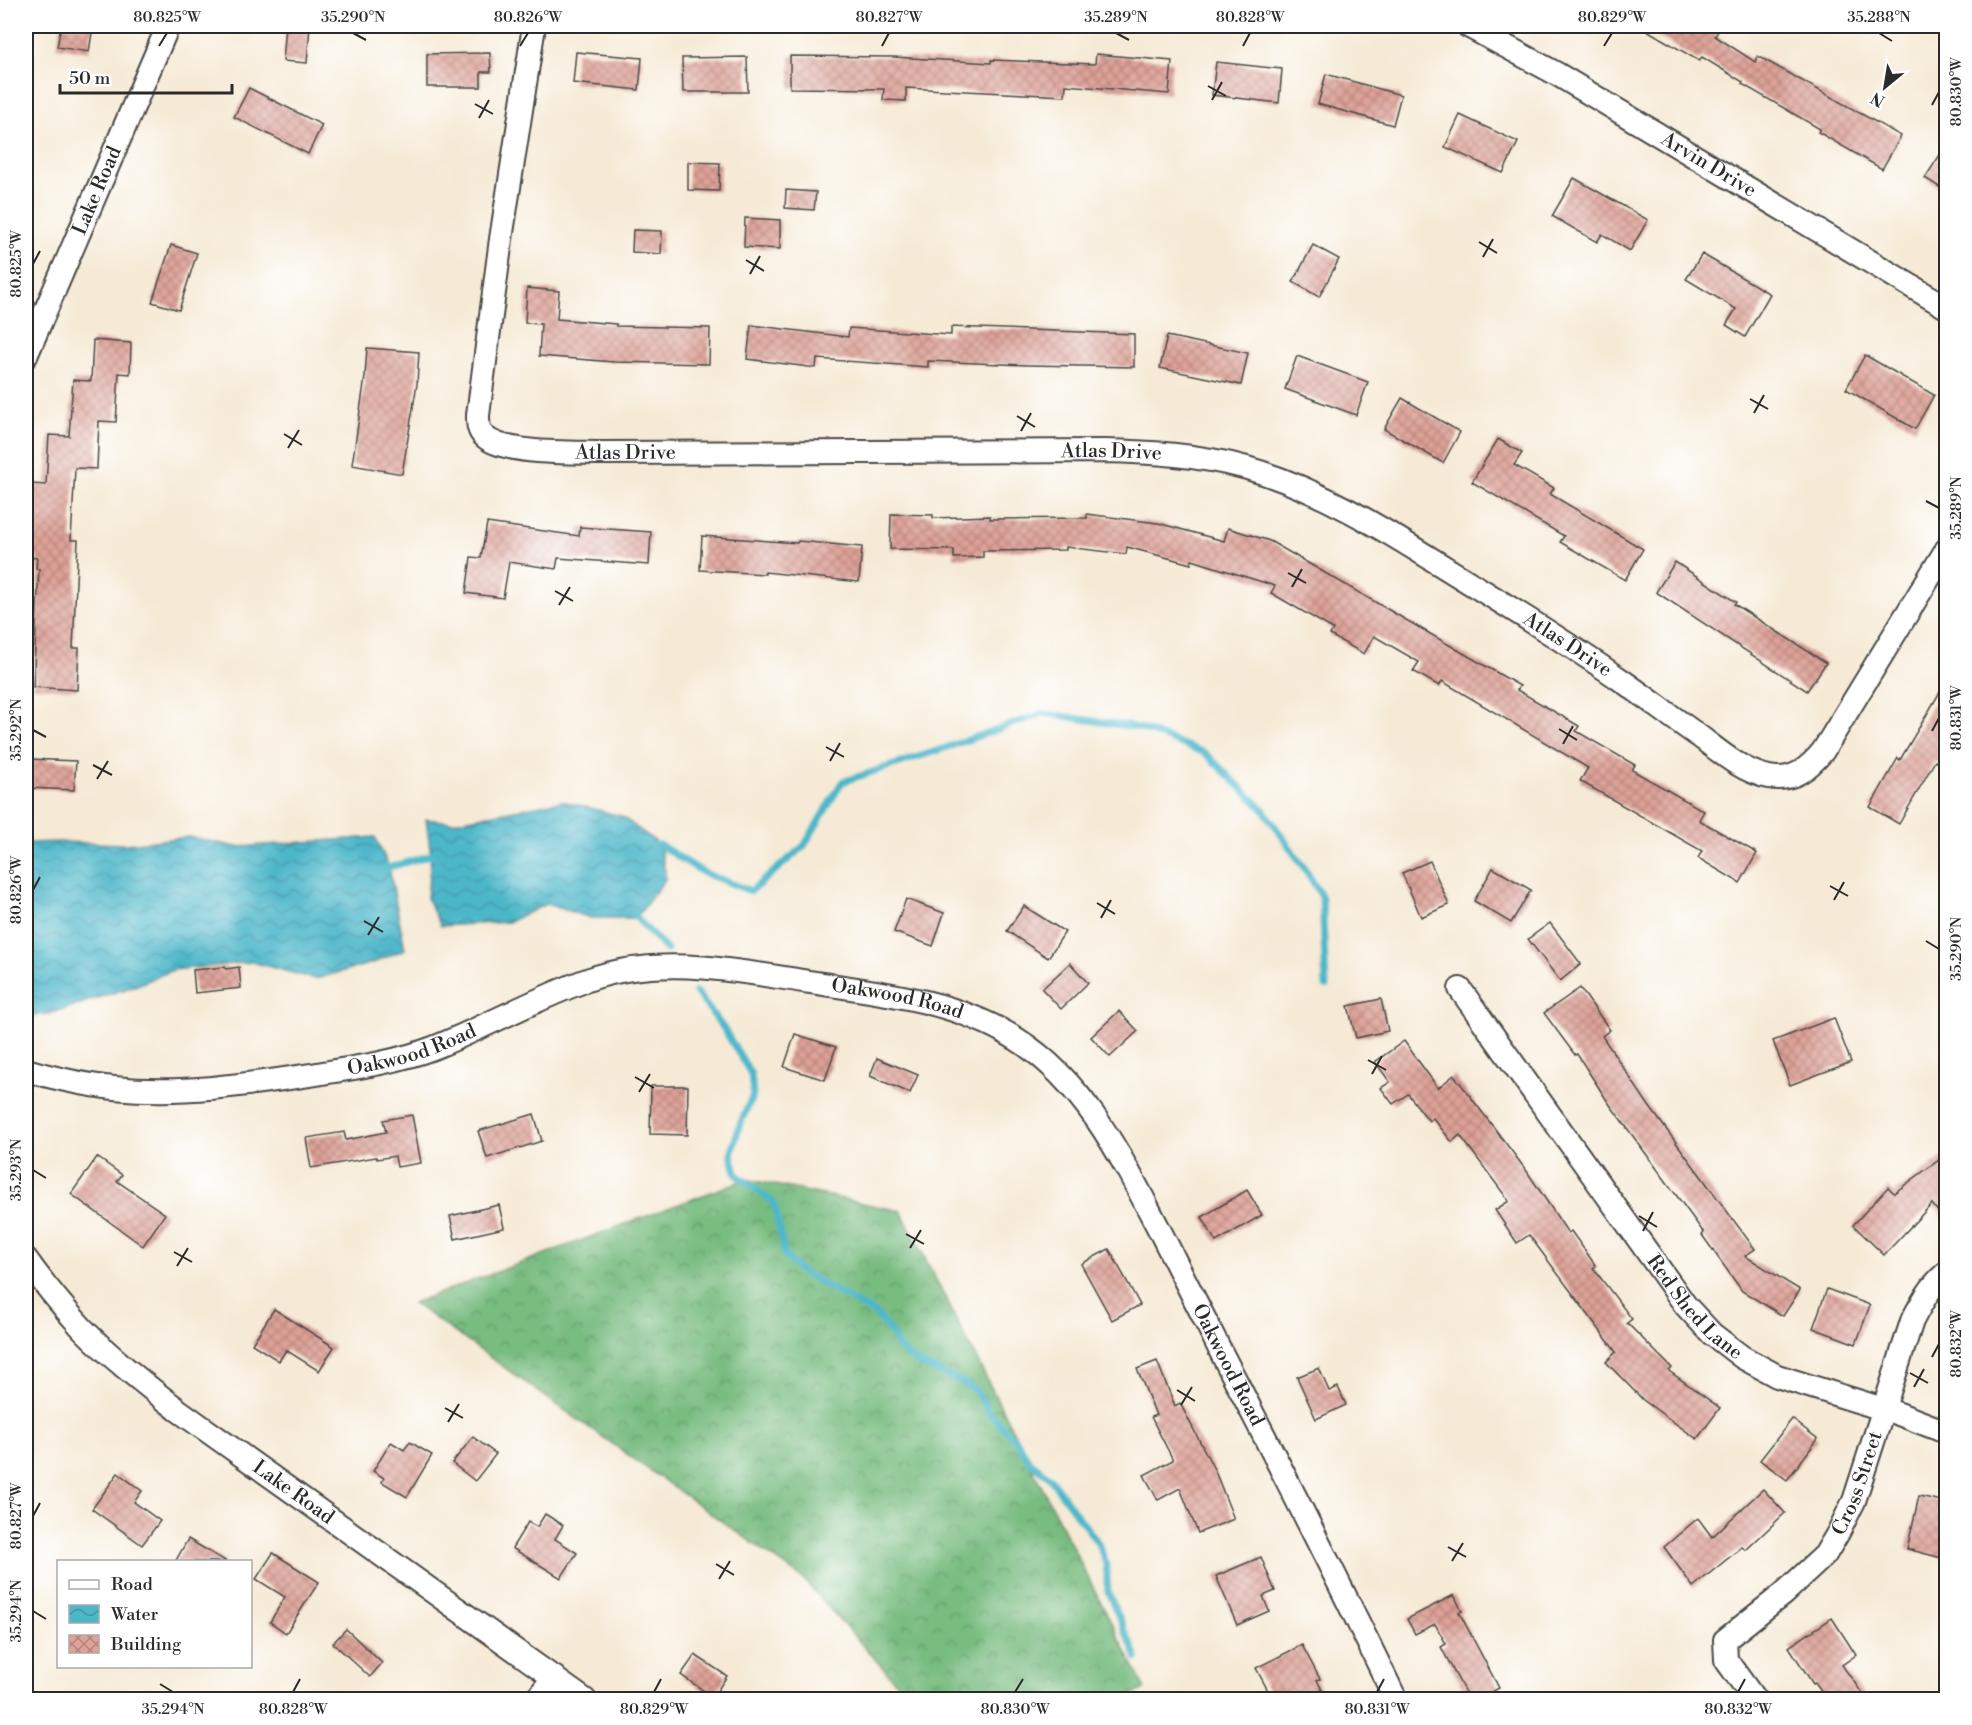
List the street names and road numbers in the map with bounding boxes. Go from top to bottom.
street label: Arvin Drive [1656,126,1761,203]
street label: Lake Road [67,142,128,239]
street label: Atlas Drive [1060,438,1163,466]
street label: Atlas Drive [574,440,676,466]
street label: Atlas Drive [1518,606,1617,683]
street label: Oakwood Road [830,973,967,1025]
street label: Oakwood Road [345,1018,481,1081]
street label: Red Shed Lane [1641,1250,1748,1365]
street label: Oakwood Road [1186,1300,1270,1431]
street label: Cross Street [1826,1428,1888,1540]
street label: Lake Road [248,1455,340,1530]

